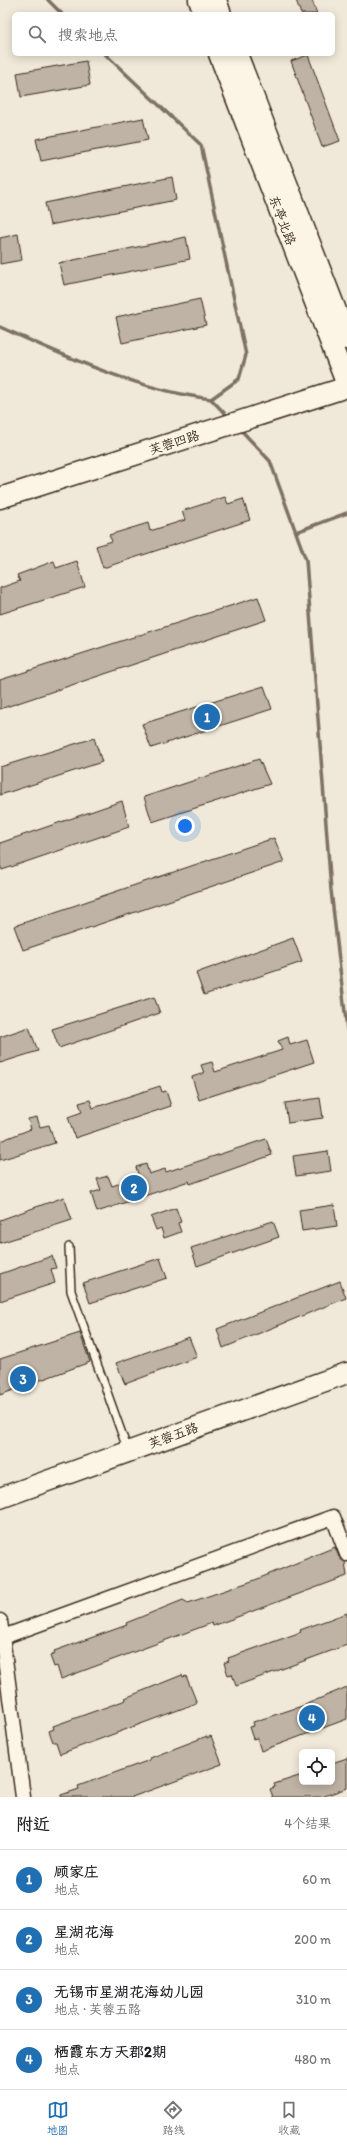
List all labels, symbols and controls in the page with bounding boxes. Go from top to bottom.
search box [12,12,335,56]
icon: search [26,23,48,45]
text: 搜索地点 [58,26,118,44]
street label: 东亭北路 [266,193,299,247]
street label: 芙蓉四路 [147,427,201,458]
pin: 1 [194,702,220,732]
your location [175,816,195,836]
pin: 2 [121,1173,147,1203]
pin: 3 [10,1364,36,1394]
street label: 芙蓉五路 [146,1420,200,1451]
pin: 4 [299,1703,325,1733]
map controls [299,1749,335,1785]
button: locate [299,1749,335,1785]
text: 附近 [16,1814,50,1834]
text: 4个结果 [284,1816,331,1831]
text: 顾家庄 [54,1863,99,1881]
text: 1 [26,1872,32,1887]
text: 60 m [302,1872,331,1887]
text: 地点 [54,1882,80,1897]
text: 星湖花海 [54,1923,114,1941]
text: 2 [26,1932,32,1947]
text: 200 m [294,1932,331,1947]
text: 地点 [54,1942,80,1957]
text: 无锡市星湖花海幼儿园 [54,1983,204,2001]
text: 3 [25,1992,33,2007]
text: 310 m [296,1992,331,2007]
text: 地点 · 芙蓉五路 [54,2002,141,2017]
text: 栖霞东方天郡2期 [54,2043,167,2061]
text: 4 [25,2052,33,2067]
text: 480 m [294,2052,331,2067]
text: 地点 [54,2062,80,2077]
tab: 地图 [47,2099,69,2137]
tab: 路线 [162,2099,184,2137]
tab: 收藏 [278,2099,300,2137]

